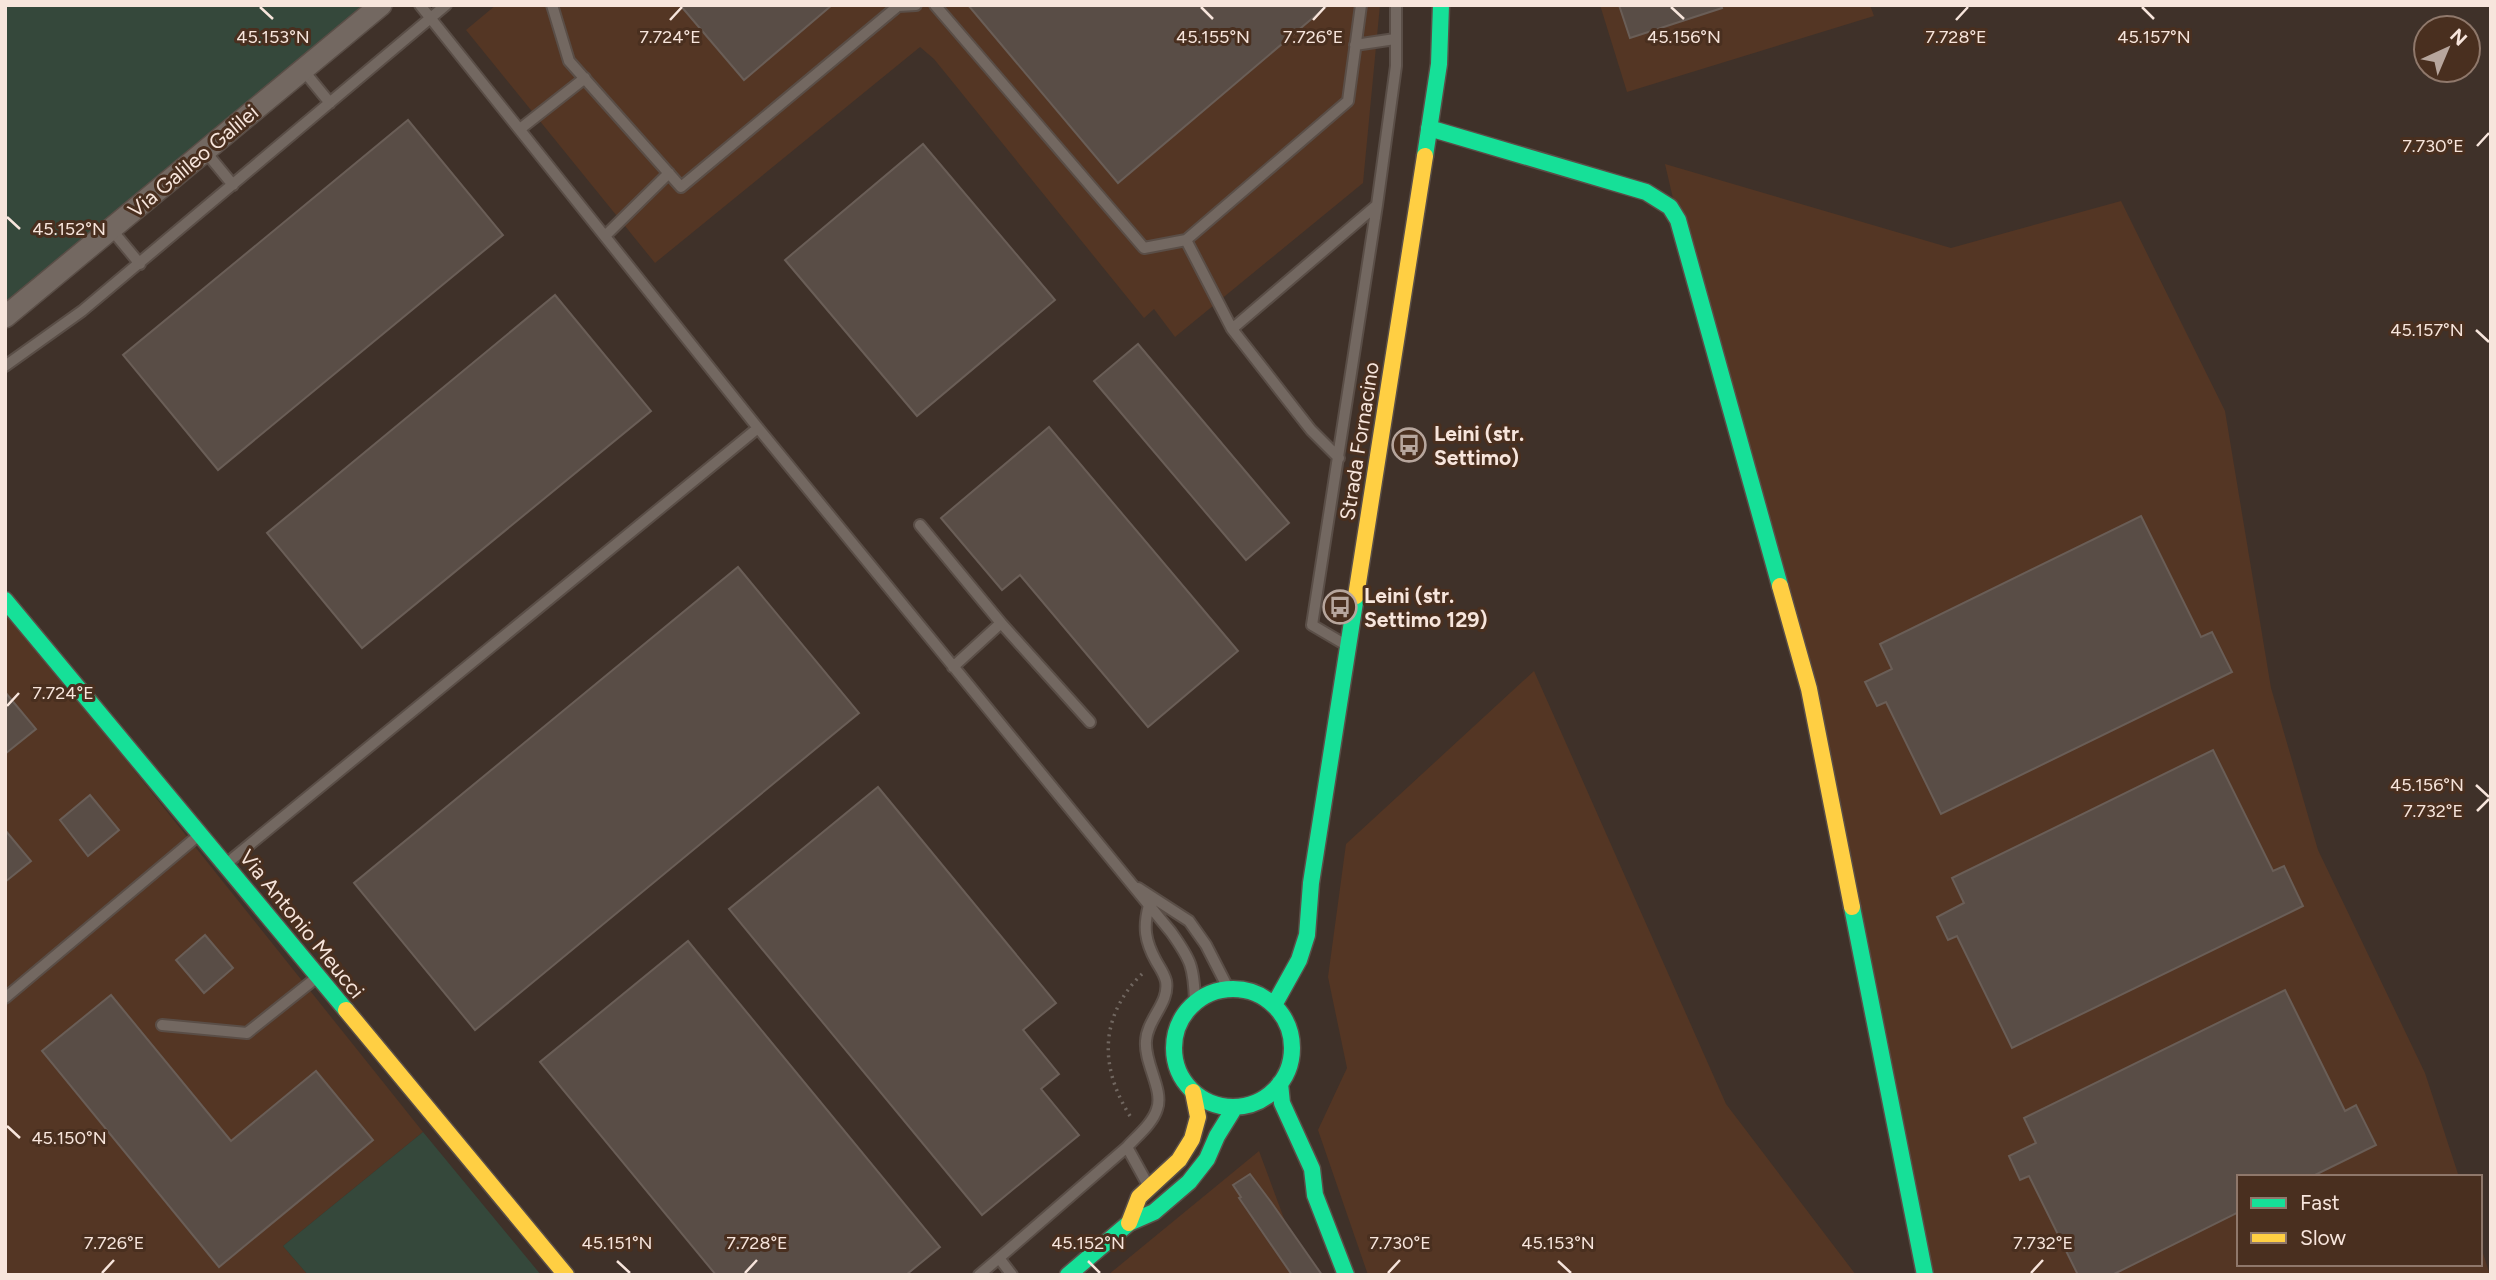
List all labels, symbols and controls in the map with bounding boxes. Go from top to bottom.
north arrow [2412,14,2482,84]
text: N [2445,24,2472,51]
text: 45.153°N [236,26,310,48]
text: 7.724°E [639,26,701,48]
text: 45.155°N [1176,26,1250,48]
text: 7.726°E [1283,26,1343,48]
text: 45.156°N [1647,26,1721,48]
text: 7.728°E [1925,26,1987,48]
text: 45.157°N [2117,26,2191,48]
street label: Via Galileo Galilei [123,99,263,223]
text: 7.730°E [2402,135,2464,157]
text: 45.152°N [32,218,106,240]
text: 45.157°N [2390,319,2464,341]
street label: Strada Fornacino [1334,360,1384,522]
place label: Leini (str. Settimo) [1434,421,1524,470]
bus stop icon: Leini (str. Settimo) [1390,426,1428,464]
place label: Leini (str. Settimo 129) [1364,583,1488,632]
bus stop icon: Leini (str. Settimo 129) [1321,588,1359,626]
text: 7.724°E [32,682,94,704]
text: 45.156°N [2390,774,2464,796]
text: 7.732°E [2403,800,2463,822]
street label: Via Antonio Meucci [234,845,370,1003]
text: 45.150°N [31,1127,107,1149]
legend [2237,1175,2482,1266]
text: Fast [2300,1190,2340,1215]
text: Slow [2300,1225,2346,1250]
text: 7.726°E [84,1232,144,1254]
text: 45.151°N [581,1232,653,1254]
text: 7.728°E [726,1232,788,1254]
text: 45.152°N [1051,1232,1125,1254]
text: 7.730°E [1369,1232,1431,1254]
text: 45.153°N [1521,1232,1595,1254]
text: 7.732°E [2013,1232,2073,1254]

